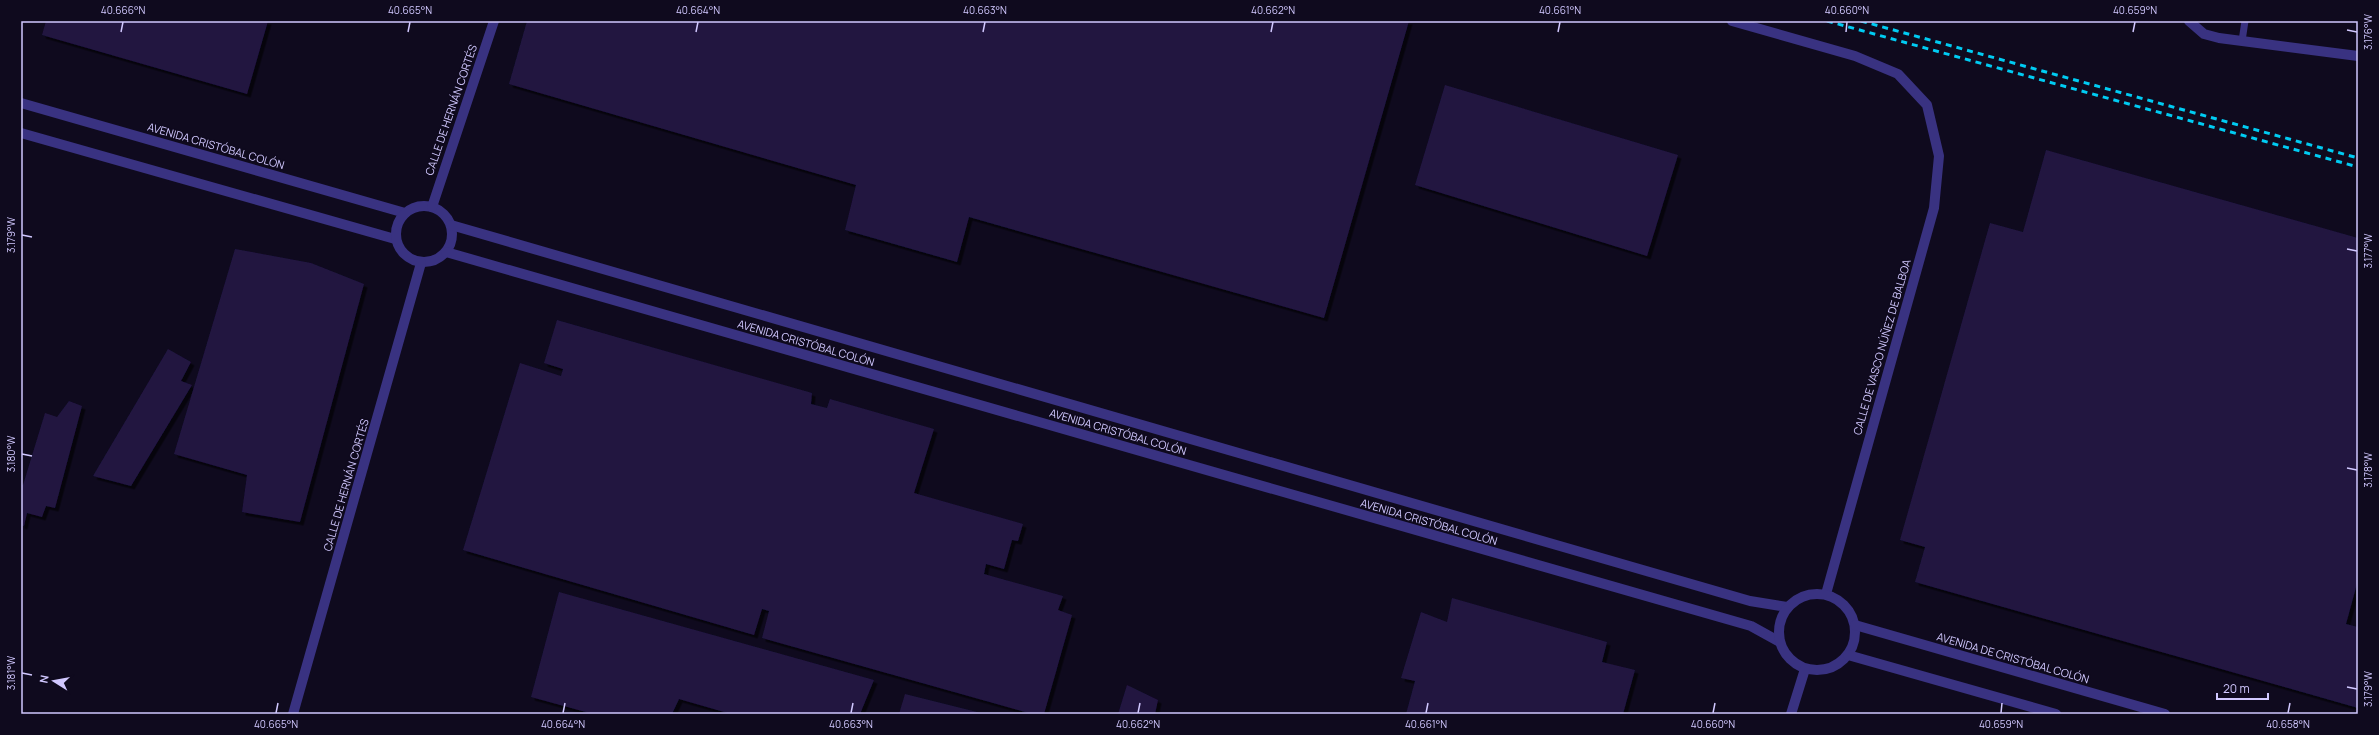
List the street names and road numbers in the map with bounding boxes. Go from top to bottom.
street label: CALLE DE HERNÁN CORTÉS [421,42,480,177]
street label: AVENIDA CRISTÓBAL COLÓN [146,119,286,172]
street label: CALLE DE VASCO NÚÑEZ DE BALBOA [1849,257,1914,437]
street label: AVENIDA CRISTÓBAL COLÓN [736,316,876,369]
street label: AVENIDA CRISTÓBAL COLÓN [1048,405,1188,458]
street label: CALLE DE HERNÁN CORTÉS [319,417,372,553]
street label: AVENIDA CRISTÓBAL COLÓN [1359,495,1499,548]
street label: AVENIDA DE CRISTÓBAL COLÓN [1935,629,2091,686]

